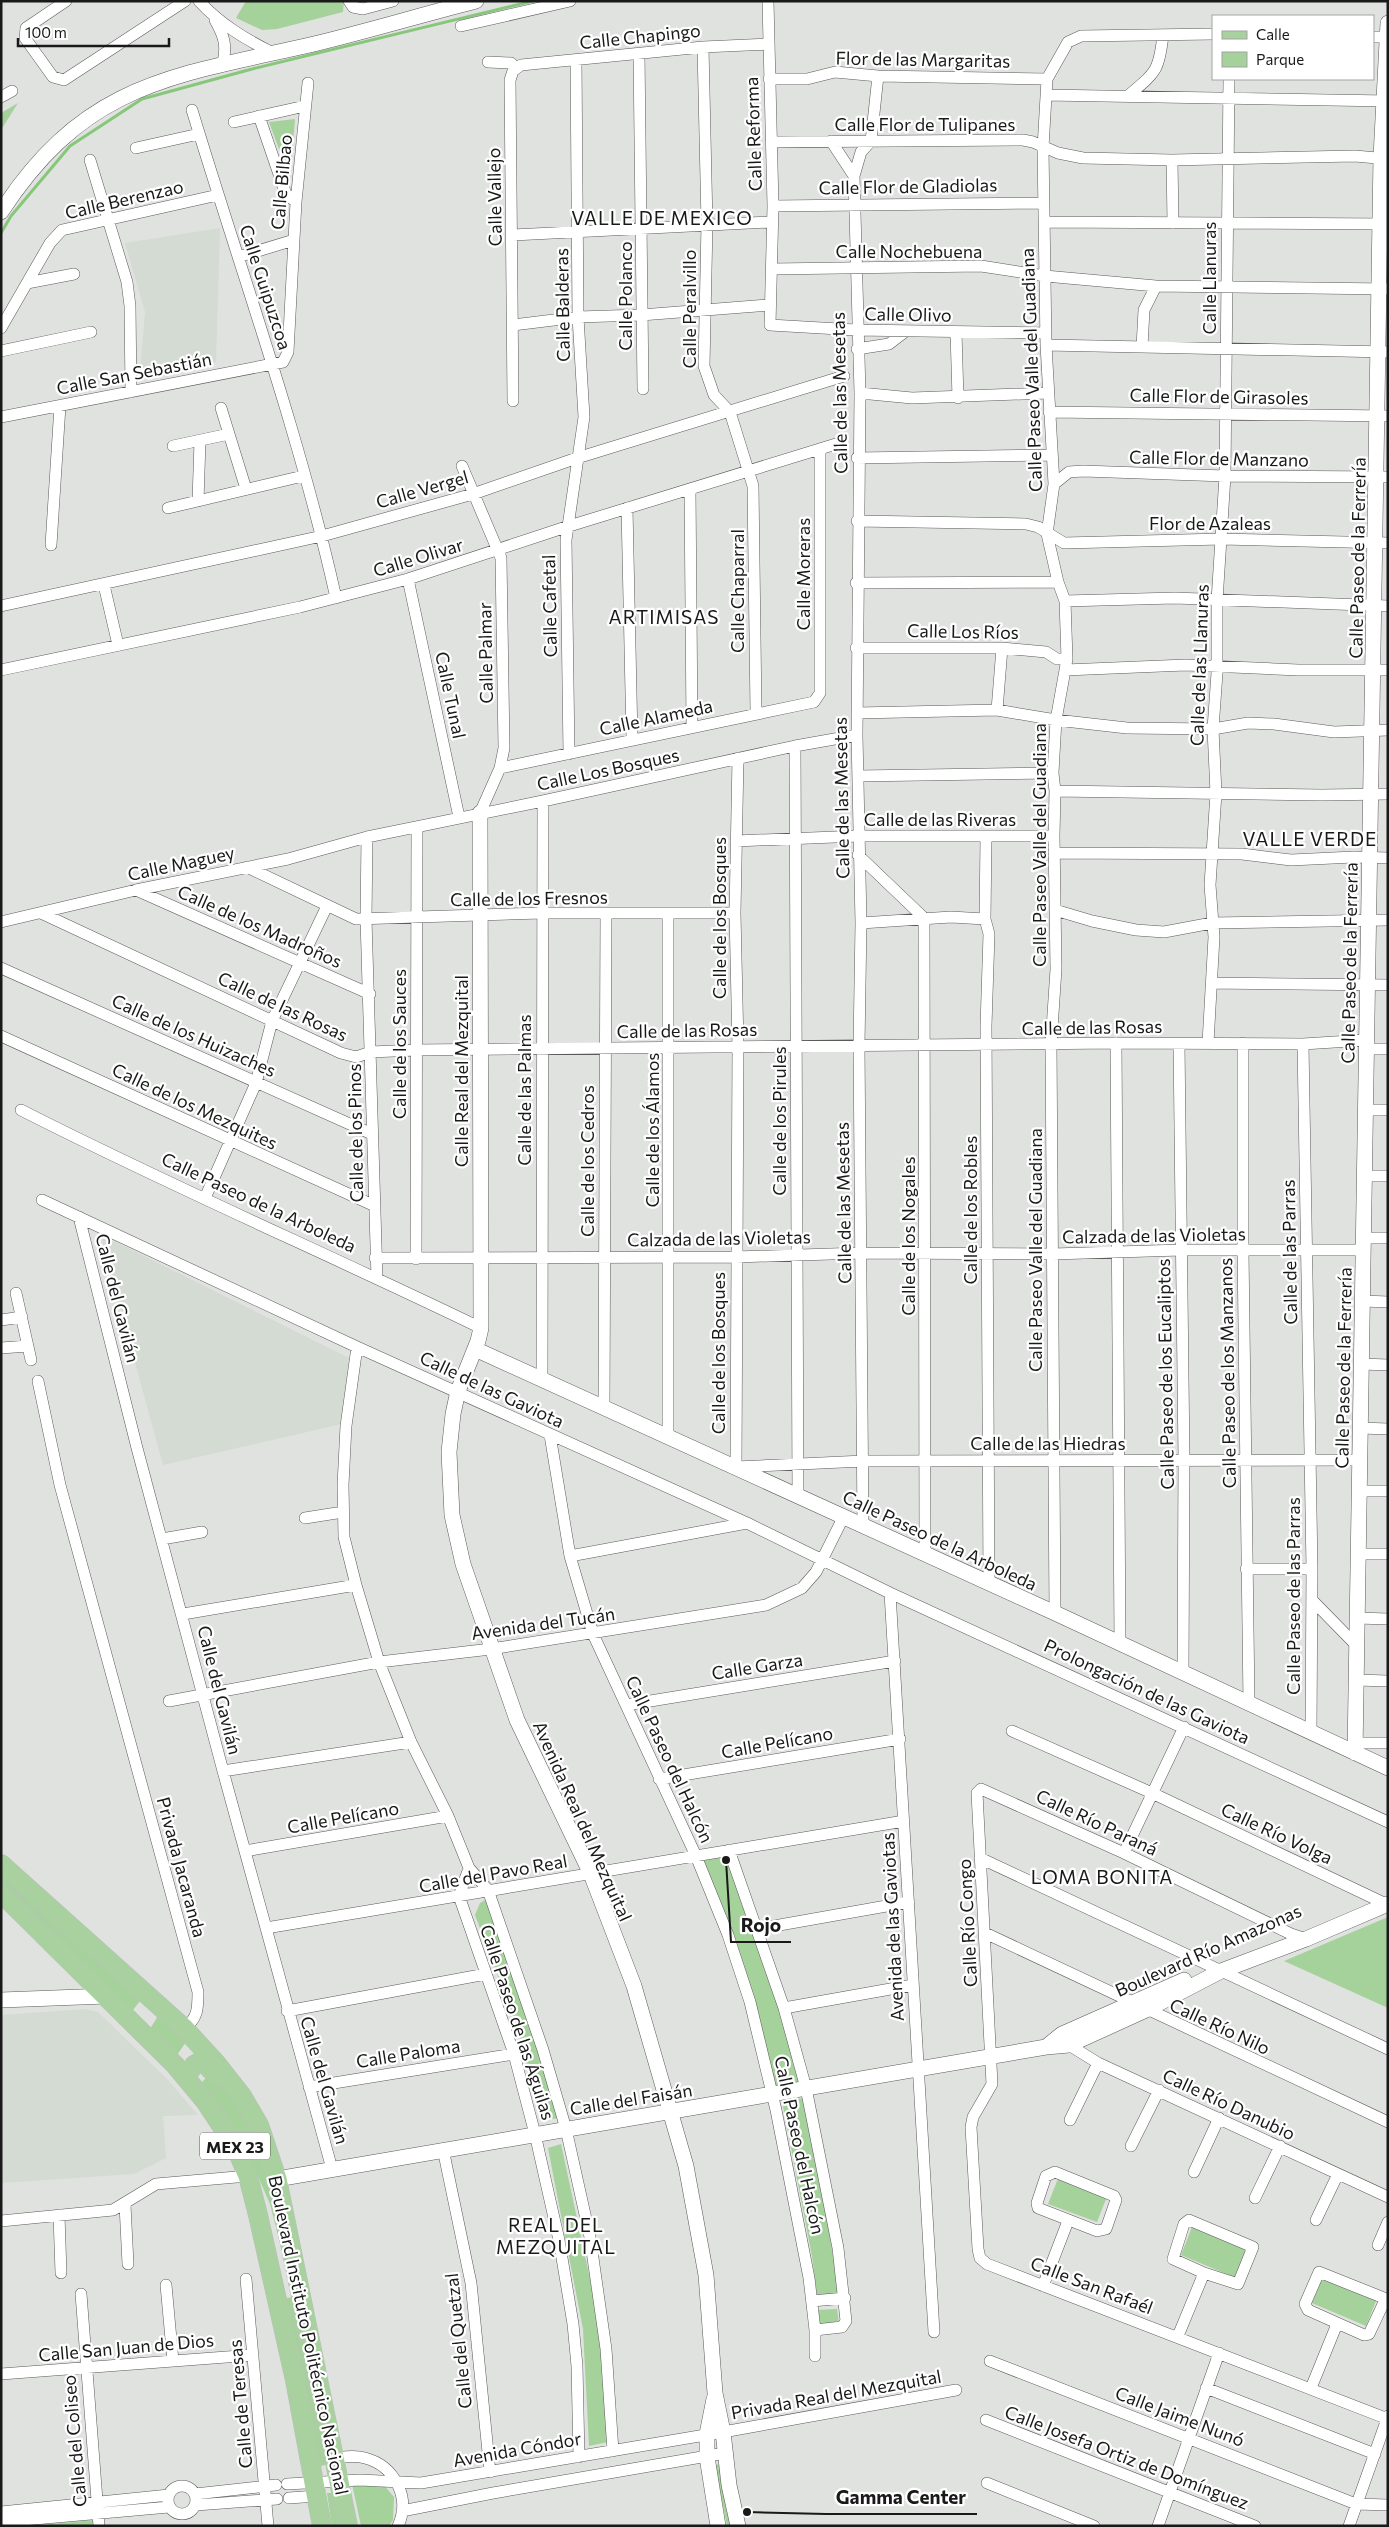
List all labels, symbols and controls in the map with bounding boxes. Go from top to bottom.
scale bar [18,15,169,47]
legend [1212,15,1374,80]
street label: Calle Chapingo [578,19,702,53]
text: 100 m [25,23,67,41]
text: Calle [1256,25,1290,43]
street label: Flor de las Margaritas [835,46,1011,72]
text: Parque [1256,50,1304,68]
street label: Calle Reforma [740,76,766,192]
street label: Calle Flor de Tulipanes [835,113,1015,135]
street label: Calle Bilbao [266,133,296,231]
street label: Calle Vallejo [482,147,506,247]
street label: Calle Flor de Gladiolas [819,173,997,199]
street label: Calle Berenzao [63,175,185,223]
district label: VALLE DE MEXICO [571,206,753,229]
street label: Calle Llanuras [1198,221,1220,335]
street label: Calle Guipuzcoa [235,222,297,352]
street label: Calle Nochebuena [836,240,982,262]
street label: Calle Polanco [614,241,636,351]
street label: Calle Balderas [550,248,574,362]
street label: Calle Paseo Valle del Guadiana [1016,248,1046,492]
street label: Calle Peralvillo [678,249,700,369]
street label: Calle Olivo [864,302,952,326]
street label: Calle de las Mesetas [827,312,851,474]
street label: Calle San Sebastián [55,347,213,399]
street label: Calle Flor de Girasoles [1129,383,1309,409]
street label: Calle Flor de Manzano [1129,445,1309,471]
street label: Calle Paseo de la Ferrería [1344,457,1370,659]
street label: Calle Vergel [373,465,471,513]
street label: Flor de Azaleas [1149,512,1271,534]
street label: Calle Moreras [792,518,814,630]
street label: Calle Chaparral [726,529,748,653]
street label: Calle Olivar [370,533,466,581]
street label: Calle Cafetal [537,554,561,658]
street label: Calle de las Llanuras [1185,584,1213,746]
street label: Calle Palmar [473,602,497,704]
district label: ARTIMISAS [609,605,719,628]
street label: Calle Los Ríos [907,619,1019,643]
street label: Calle Tunal [431,650,471,740]
street label: Calle Alameda [597,694,715,740]
street label: Calle de las Mesetas [829,717,853,879]
street label: Calle Paseo Valle del Guadiana [1028,723,1050,967]
street label: Calle Los Bosques [535,743,681,795]
street label: Calle de las Riveras [864,808,1016,830]
district label: VALLE VERDE [1243,827,1377,850]
street label: Calle de los Bosques [708,837,730,999]
street label: Calle Maguey [126,841,236,885]
street label: Calle Paseo de la Ferrería [1336,862,1362,1064]
street label: Calle de los Madroños [174,880,346,972]
street label: Calle de los Fresnos [450,886,608,910]
street label: Calle de las Rosas [215,966,351,1046]
street label: Calle de los Sauces [388,969,410,1119]
street label: Calle Real del Mezquital [450,975,472,1167]
street label: Calle de los Huizaches [108,989,280,1081]
street label: Calle de las Palmas [513,1014,535,1166]
street label: Calle de las Rosas [1021,1015,1163,1039]
street label: Calle de las Rosas [616,1018,758,1042]
street label: Calle de los Pirules [768,1046,790,1196]
street label: Calle de los Álamos [641,1053,663,1207]
street label: Calle de los Mezquites [109,1058,281,1154]
street label: Calle de los Pinos [343,1063,367,1203]
street label: Calle de los Cedros [576,1085,598,1237]
street label: Calle de las Mesetas [831,1122,855,1284]
street label: Calle Paseo Valle del Guadiana [1024,1128,1046,1372]
street label: Calle de los Robles [959,1135,981,1285]
street label: Calle Paseo de la Arboleda [158,1147,360,1257]
street label: Calle de los Nogales [897,1156,919,1316]
street label: Calle de las Parras [1277,1179,1301,1325]
street label: Calzada de las Violetas [1062,1222,1246,1248]
street label: Calzada de las Violetas [627,1225,811,1251]
street label: Calle del Gavilán [91,1231,145,1365]
street label: Calle Paseo de los Manzanos [1214,1257,1240,1489]
street label: Calle Paseo de los Eucaliptos [1152,1258,1178,1490]
street label: Calle Paseo de la Ferrería [1330,1267,1356,1469]
street label: Calle de los Bosques [707,1272,729,1434]
street label: Calle de las Gaviota [416,1346,568,1432]
street label: Calle de las Hiedras [970,1432,1126,1454]
street label: Calle Paseo de la Arboleda [839,1485,1041,1595]
street label: Calle Paseo de las Parras [1282,1497,1304,1695]
street label: Avenida del Tucán [470,1602,616,1644]
street label: Calle del Gavilán [193,1623,247,1757]
street label: Prolongación de las Gaviota [1041,1634,1253,1748]
street label: Calle Garza [710,1648,804,1684]
street label: Calle Paseo del Halcón [622,1672,718,1846]
street label: Avenida Real del Mezquital [529,1717,637,1925]
street label: Calle Pelícano [719,1721,835,1763]
street label: Calle Río Paraná [1033,1784,1161,1860]
street label: Privada Jacaranda [153,1794,211,1940]
street label: Calle Pelícano [285,1796,401,1838]
street label: Calle Río Volga [1218,1798,1336,1868]
street label: Avenida de las Gaviotas [876,1832,908,2022]
street label: Calle del Pavo Real [417,1849,569,1897]
street label: Calle Río Congo [953,1858,981,1988]
district label: LOMA BONITA [1031,1865,1173,1888]
street label: Boulevard Río Amazonas [1111,1899,1305,2001]
callout: Rojo [731,1908,791,1942]
text: Rojo [741,1913,781,1936]
street label: Calle Paseo de las Águilas [476,1922,560,2122]
street label: Calle Río Nilo [1166,1993,1274,2059]
street label: Calle del Gavilán [296,2013,354,2147]
street label: Calle Paloma [354,2034,462,2072]
street label: Calle Paseo del Halcón [770,2054,830,2236]
street label: Calle Río Danubio [1159,2064,1299,2144]
street label: Calle del Faisán [568,2078,694,2120]
road number: MEX 23 [200,2132,270,2160]
street label: Boulevard Instituto Politécnico Nacional [264,2173,354,2497]
district label: REAL DEL MEZQUITAL [496,2213,616,2258]
street label: Calle San Rafaél [1028,2252,1156,2318]
street label: Calle del Quetzal [440,2272,476,2410]
street label: Calle San Juan de Dios [37,2328,215,2366]
street label: Calle de Teresas [223,2339,257,2469]
street label: Privada Real del Mezquital [729,2365,943,2423]
street label: Calle del Coliseo [57,2374,91,2508]
street label: Calle Jaime Nunó [1112,2381,1248,2451]
street label: Calle Josefa Ortiz de Domínguez [1002,2400,1252,2514]
street label: Avenida Cóndor [451,2427,583,2471]
callout: Gamma Center [826,2480,977,2514]
text: Gamma Center [836,2485,966,2508]

